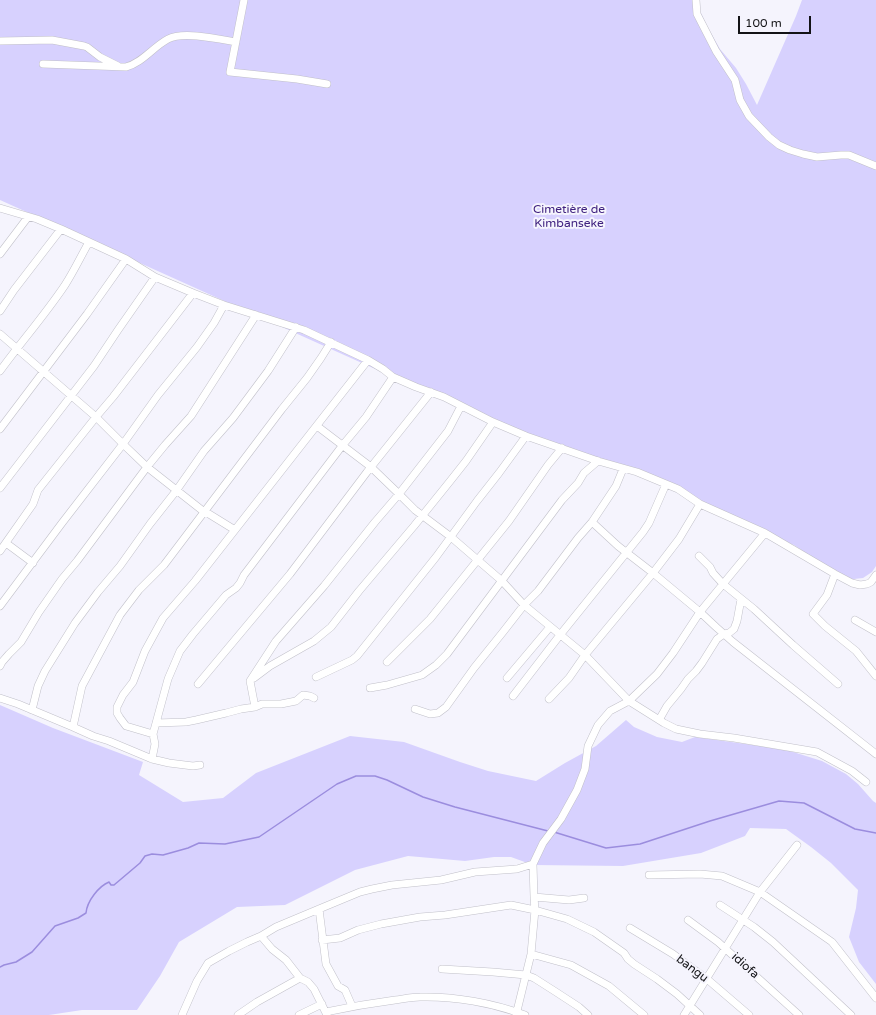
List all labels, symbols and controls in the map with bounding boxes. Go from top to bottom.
scale bar [740,8,813,34]
text: 100 m [745,16,782,30]
park label: Cimetière de Kimbanseke [533,203,605,231]
street label: idiofa [728,950,762,982]
street label: bangu [673,952,711,986]

